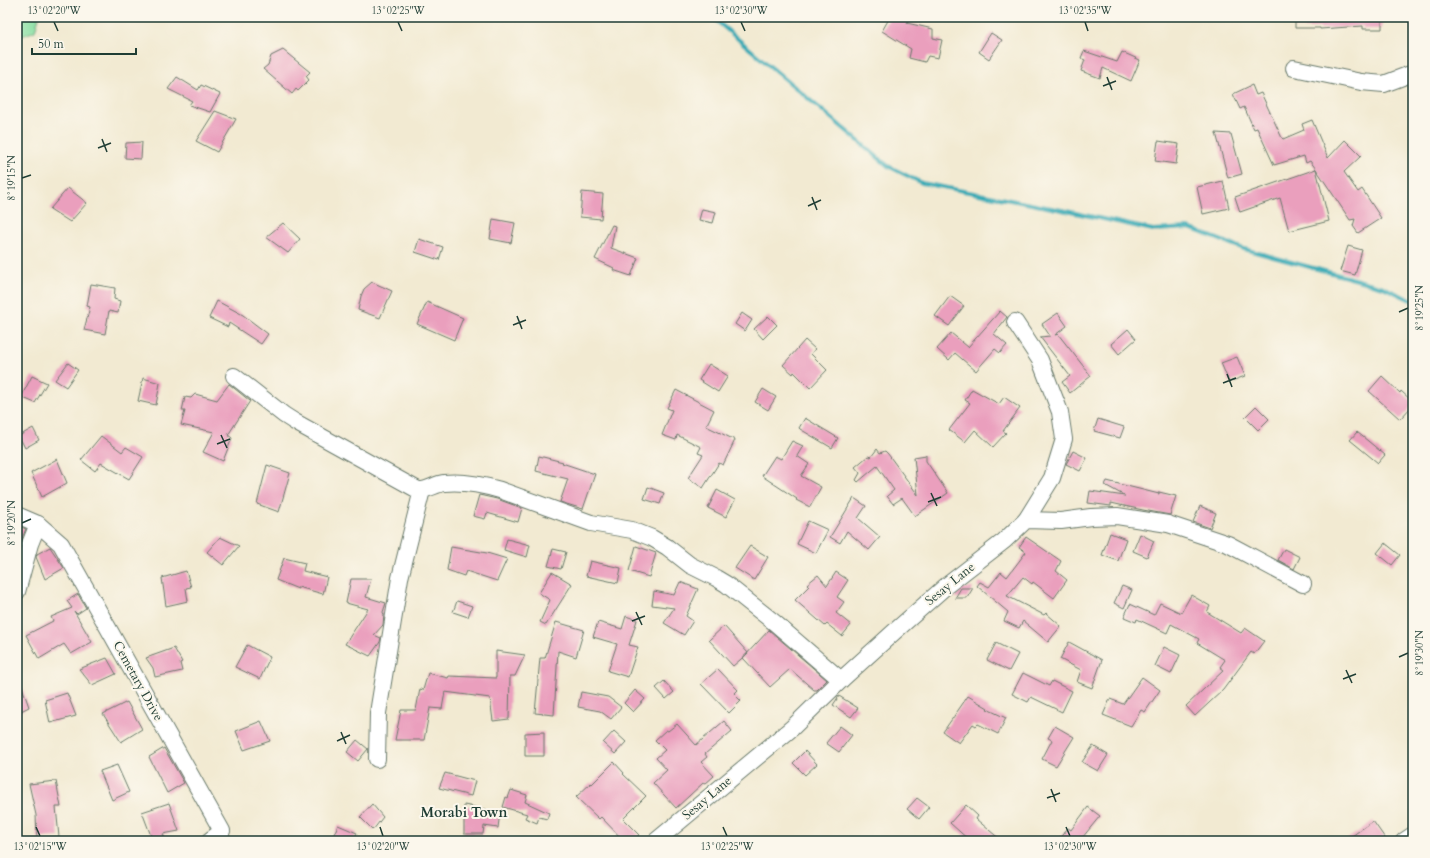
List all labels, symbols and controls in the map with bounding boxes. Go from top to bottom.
text: 13°02'20"W [27,4,82,18]
text: 13°02'25"W [371,4,426,18]
text: 13°02'30"W [714,4,769,18]
text: 13°02'35"W [1058,4,1113,18]
scale bar [32,30,136,56]
text: 50 m [38,36,65,52]
text: 8°19'15"N [5,155,19,201]
text: 8°19'25"N [1413,285,1427,331]
text: 8°19'20"N [5,500,19,546]
street label: Sesay Lane [921,558,979,610]
text: 8°19'30"N [1413,630,1427,676]
street label: Cemetary Drive [109,638,167,724]
street label: Sesay Lane [678,772,736,824]
district label: Morabi Town [420,803,508,822]
text: 13°02'15"W [13,840,68,854]
text: 13°02'20"W [356,840,411,854]
text: 13°02'25"W [700,840,755,854]
text: 13°02'30"W [1043,840,1098,854]

